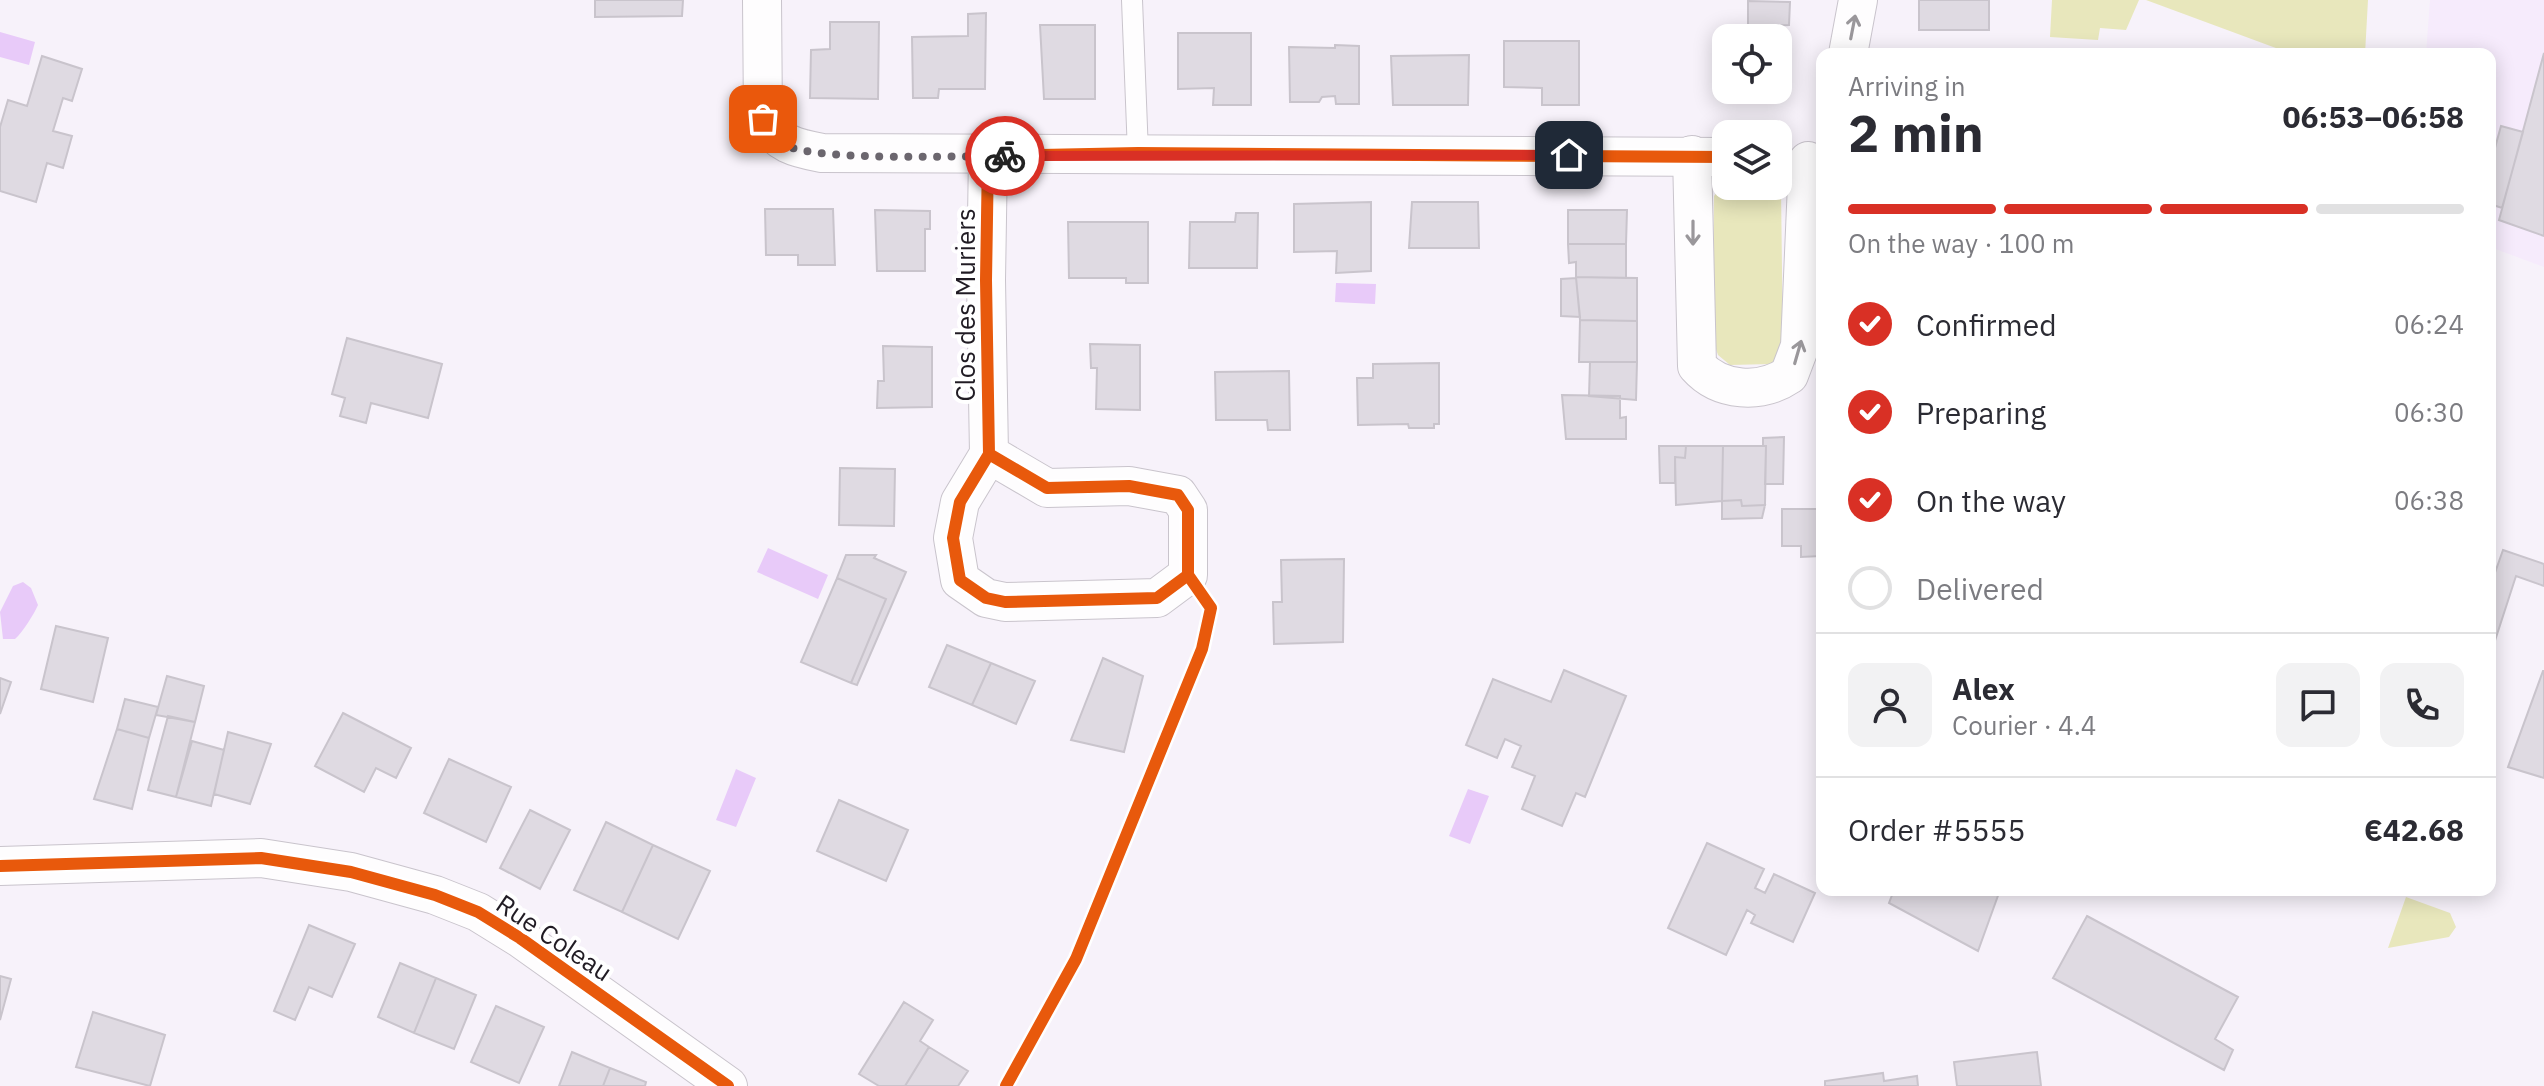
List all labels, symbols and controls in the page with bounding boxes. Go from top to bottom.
one-way arrow [1846,15,1861,40]
map controls [1712,24,1792,200]
button: locate [1712,24,1792,104]
text: Arriving in [1848,69,1965,103]
pin [729,85,797,153]
icon: bag [741,97,785,141]
text: 06:53–06:58 [2283,97,2464,136]
text: 2 min [1848,99,1984,166]
courier [965,116,1045,196]
button: layers [1712,120,1792,200]
pin [1535,121,1603,189]
icon: home [1547,133,1591,177]
icon: bike [983,134,1027,178]
street label: Clos des Muriers [948,208,982,402]
one-way arrow [1685,219,1701,246]
text: On the way · 100 m [1848,226,2074,260]
icon: check [1848,302,1892,346]
text: Confirmed [1916,305,2057,344]
text: 06:24 [2394,307,2464,341]
one-way arrow [1791,340,1806,366]
icon: check [1848,390,1892,434]
text: Preparing [1916,393,2046,432]
text: 06:30 [2394,395,2464,429]
icon: check [1848,478,1892,522]
text: On the way [1916,481,2066,520]
text: 06:38 [2394,483,2464,517]
text: Delivered [1916,569,2044,608]
button: person [1848,663,1932,747]
button: chat [2276,663,2360,747]
button: phone [2380,663,2464,747]
text: Alex [1952,669,2015,708]
text: Courier · 4.4 [1952,708,2096,742]
text: Order #5555 [1848,810,2025,849]
text: €42.68 [2364,810,2464,849]
street label: Rue Coleau [490,886,619,988]

